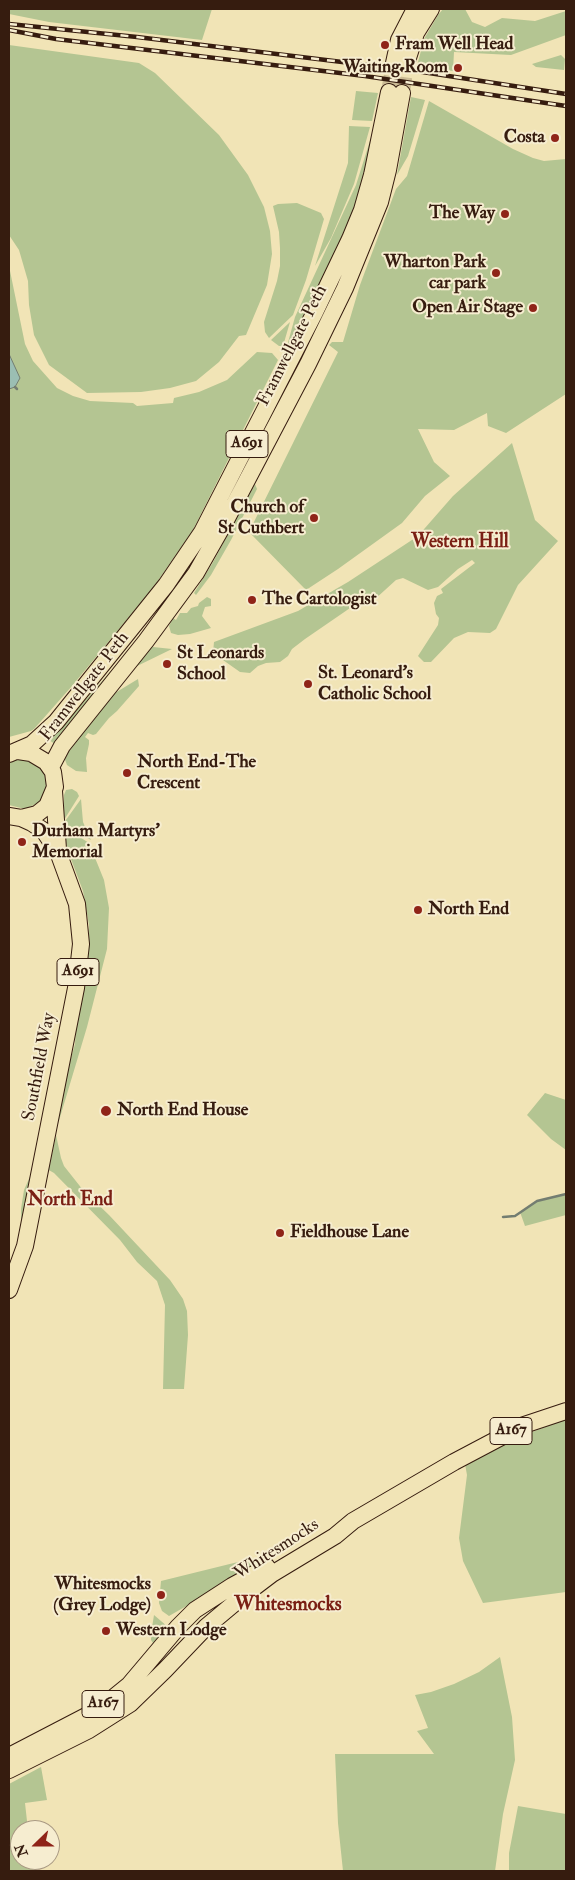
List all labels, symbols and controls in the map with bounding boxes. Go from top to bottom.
place label: Fram Well Head [395,34,513,56]
marker: Fram Well Head [379,39,391,51]
place label: Waiting Room [343,57,448,79]
marker: Waiting Room [452,62,464,74]
place label: Costa [504,127,545,149]
marker: Costa [549,132,561,144]
place label: The Way [429,203,495,225]
marker: The Way [499,208,511,220]
place label: Wharton Park car park [384,252,486,294]
marker: Wharton Park car park [490,267,502,279]
street label: Framwellgate Peth [253,282,333,410]
place label: Open Air Stage [412,297,523,319]
marker: Open Air Stage [527,302,539,314]
road number: A691 [226,430,268,458]
place label: Church of St Cuthbert [218,497,304,540]
marker: Church of St Cuthbert [308,512,320,524]
district label: Western Hill [411,532,509,554]
place label: The Cartologist [262,589,377,611]
marker: The Cartologist [246,594,258,606]
street label: Framwellgate Peth [36,628,134,746]
place label: St Leonards School [177,643,264,686]
marker: St Leonards School [161,658,173,670]
place label: St. Leonard's Catholic School [318,663,431,706]
marker: St. Leonard's Catholic School [302,678,314,690]
place label: North End-The Crescent [137,752,256,794]
marker: North End-The Crescent [121,767,133,779]
place label: Durham Martyrs' Memorial [32,821,160,864]
marker: Durham Martyrs' Memorial [16,836,28,848]
place label: North End [428,899,509,921]
marker: North End [412,904,424,916]
road number: A691 [57,959,99,986]
street label: Southfield Way [19,1011,61,1123]
place label: North End House [117,1100,248,1122]
marker: North End House [99,1104,113,1118]
district label: North End [27,1190,113,1212]
place label: Fieldhouse Lane [290,1222,409,1244]
marker: Fieldhouse Lane [274,1227,286,1239]
road number: A167 [490,1418,532,1444]
street label: Whitesmocks [231,1515,323,1585]
place label: Whitesmocks (Grey Lodge) [53,1574,151,1616]
marker: Whitesmocks (Grey Lodge) [155,1589,167,1601]
district label: Whitesmocks [234,1594,342,1618]
place label: Western Lodge [116,1620,227,1642]
marker: Western Lodge [100,1625,112,1637]
road number: A167 [82,1690,124,1718]
north arrow [10,1820,60,1870]
text: N [11,1841,32,1859]

